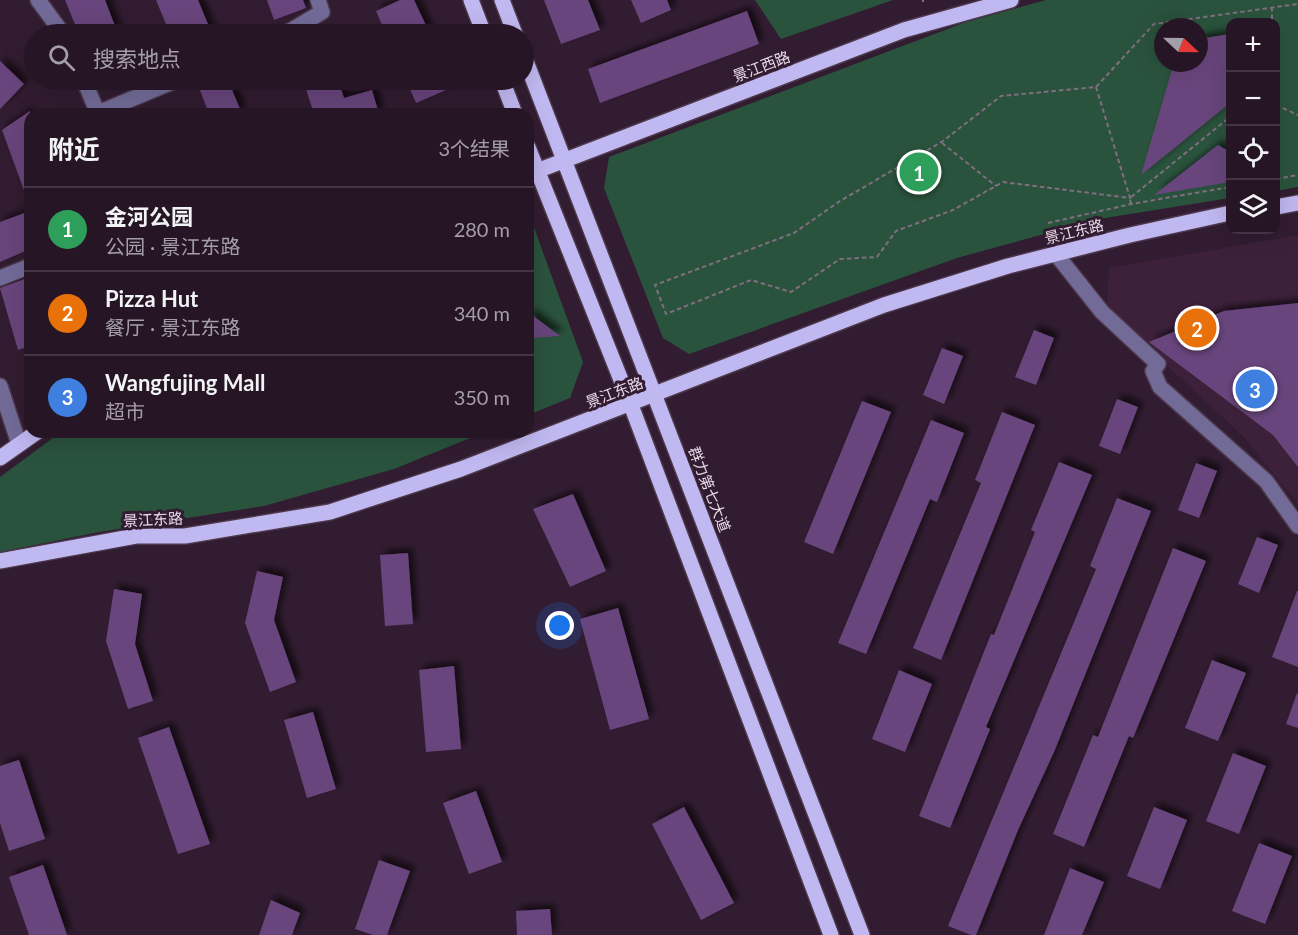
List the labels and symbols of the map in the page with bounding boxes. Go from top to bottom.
north arrow [1154,18,1208,72]
street label: 景江西路 [730,47,792,85]
pin: 1 [900,150,938,195]
street label: 景江东路 [1043,215,1105,247]
pin: 2 [1178,306,1216,350]
pin: 3 [1236,366,1274,412]
street label: 景江东路 [583,373,645,411]
street label: 群力第七大道 [685,444,735,534]
street label: 景江东路 [123,508,183,530]
your location [545,611,574,640]

